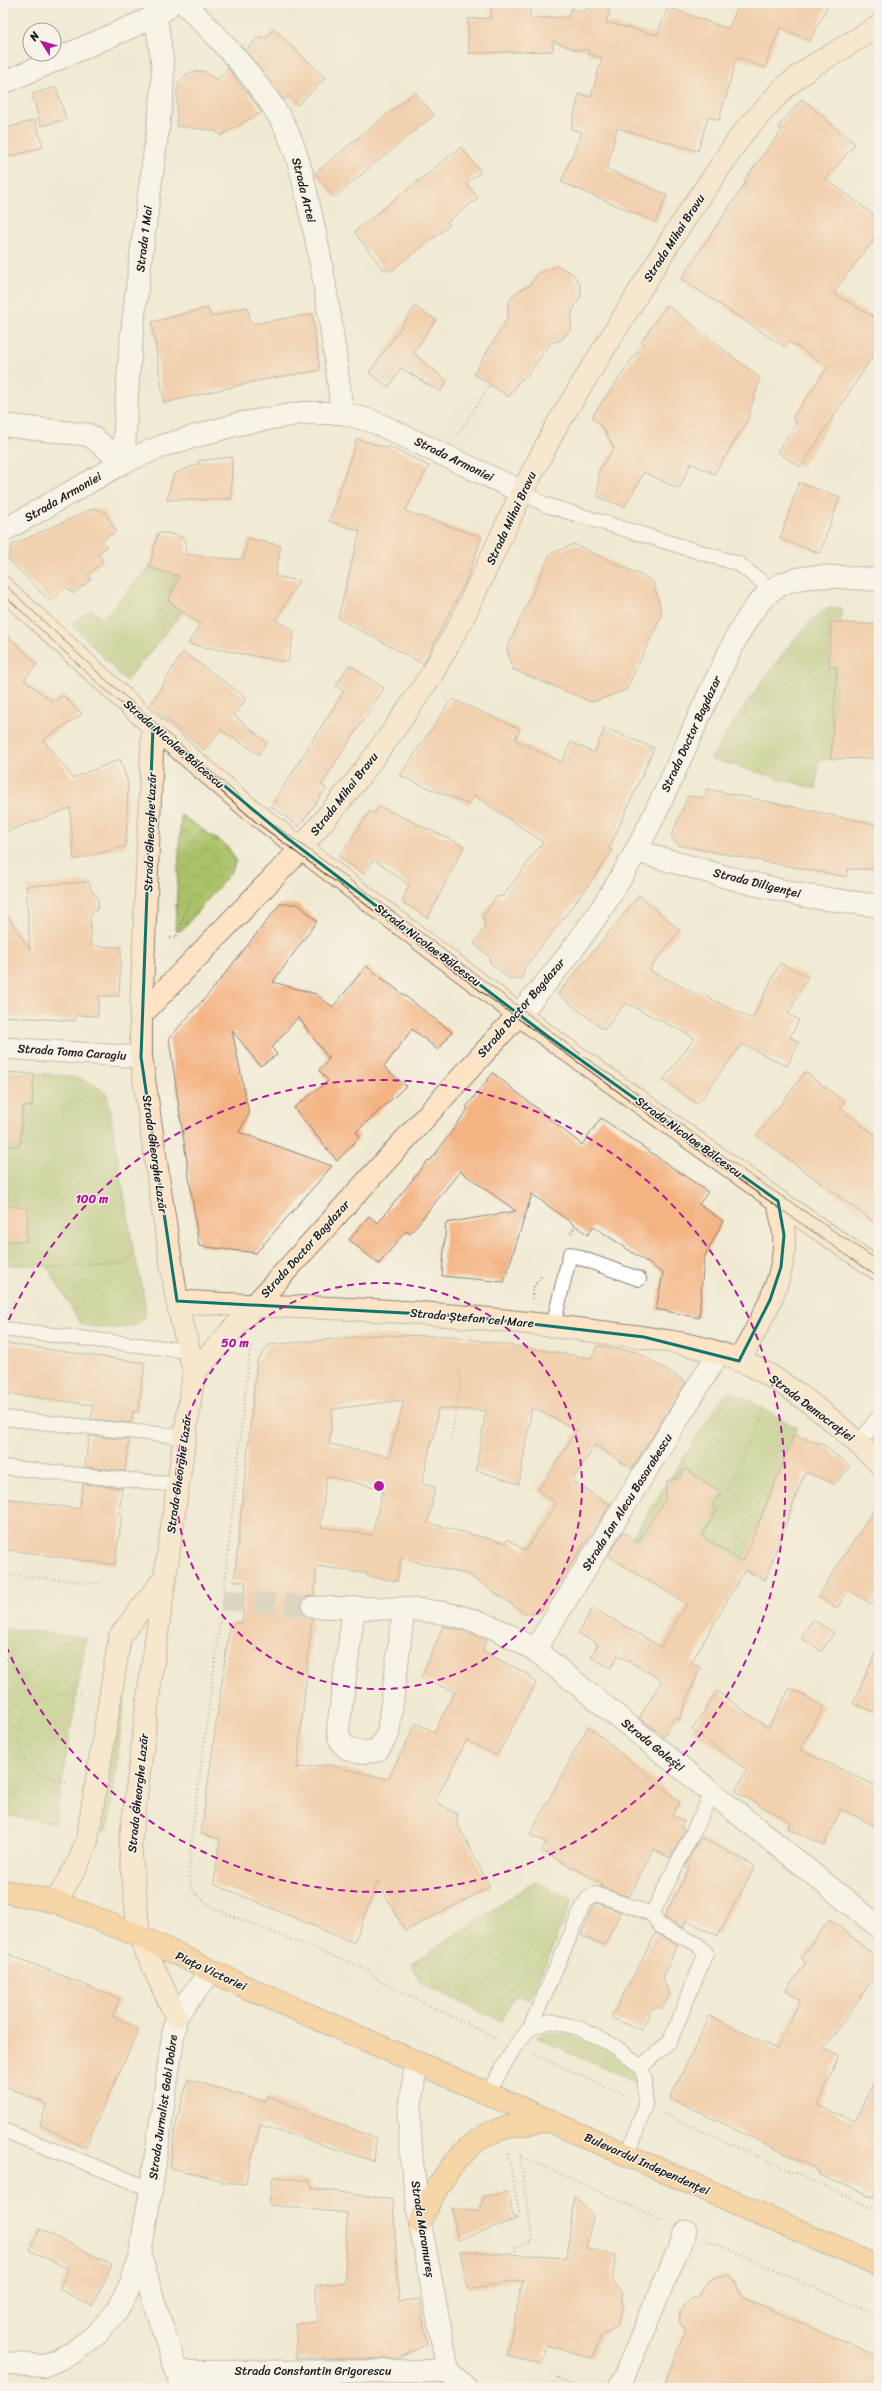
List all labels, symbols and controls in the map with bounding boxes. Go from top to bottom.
north arrow [22,22,62,62]
text: N [24,27,45,46]
street label: Strada Artei [285,155,323,226]
street label: Strada Mihai Bravu [637,189,711,287]
street label: Strada 1 Mai [129,204,159,273]
street label: Strada Armoniei [410,430,498,488]
street label: Strada Armoniei [20,466,107,528]
street label: Strada Mihai Bravu [480,467,543,569]
street label: Strada Doctor Bagdazar [654,671,728,796]
street label: Strada Nicolae Bălcescu [118,694,230,795]
street label: Strada Mihai Bravu [304,747,384,841]
street label: Strada Gheorghe Lazăr [137,771,163,892]
street label: Strada Diligenței [711,862,804,905]
street label: Strada Nicolae Bălcescu [370,898,486,993]
street label: Strada Doctor Bagdazar [471,952,571,1063]
street label: Strada Toma Caragiu [17,1037,128,1067]
street label: Strada Nicolae Bălcescu [631,1090,748,1184]
street label: Strada Gheorghe Lazăr [136,1093,174,1216]
text: 100 m [76,1188,109,1210]
street label: Strada Doctor Bagdazar [255,1194,356,1303]
street label: Strada Ștefan cel Mare [409,1302,535,1334]
text: 50 m [221,1332,249,1354]
street label: Strada Democrației [764,1368,860,1448]
street label: Strada Gheorghe Lazăr [160,1412,198,1535]
street label: Strada Ion Alecu Basarabescu [576,1428,679,1575]
centre of rings [372,1479,386,1493]
street label: Strada Golești [616,1712,690,1778]
street label: Strada Gheorghe Lazăr [121,1731,155,1854]
street label: Piața Victoriei [172,1945,251,1997]
street label: Strada Jurnalist Gabi Dobre [142,2033,184,2181]
street label: Bulevardul Independenței [581,2126,714,2202]
street label: Strada Maramureș [404,2179,442,2280]
street label: Strada Constantin Grigorescu [234,2360,392,2382]

